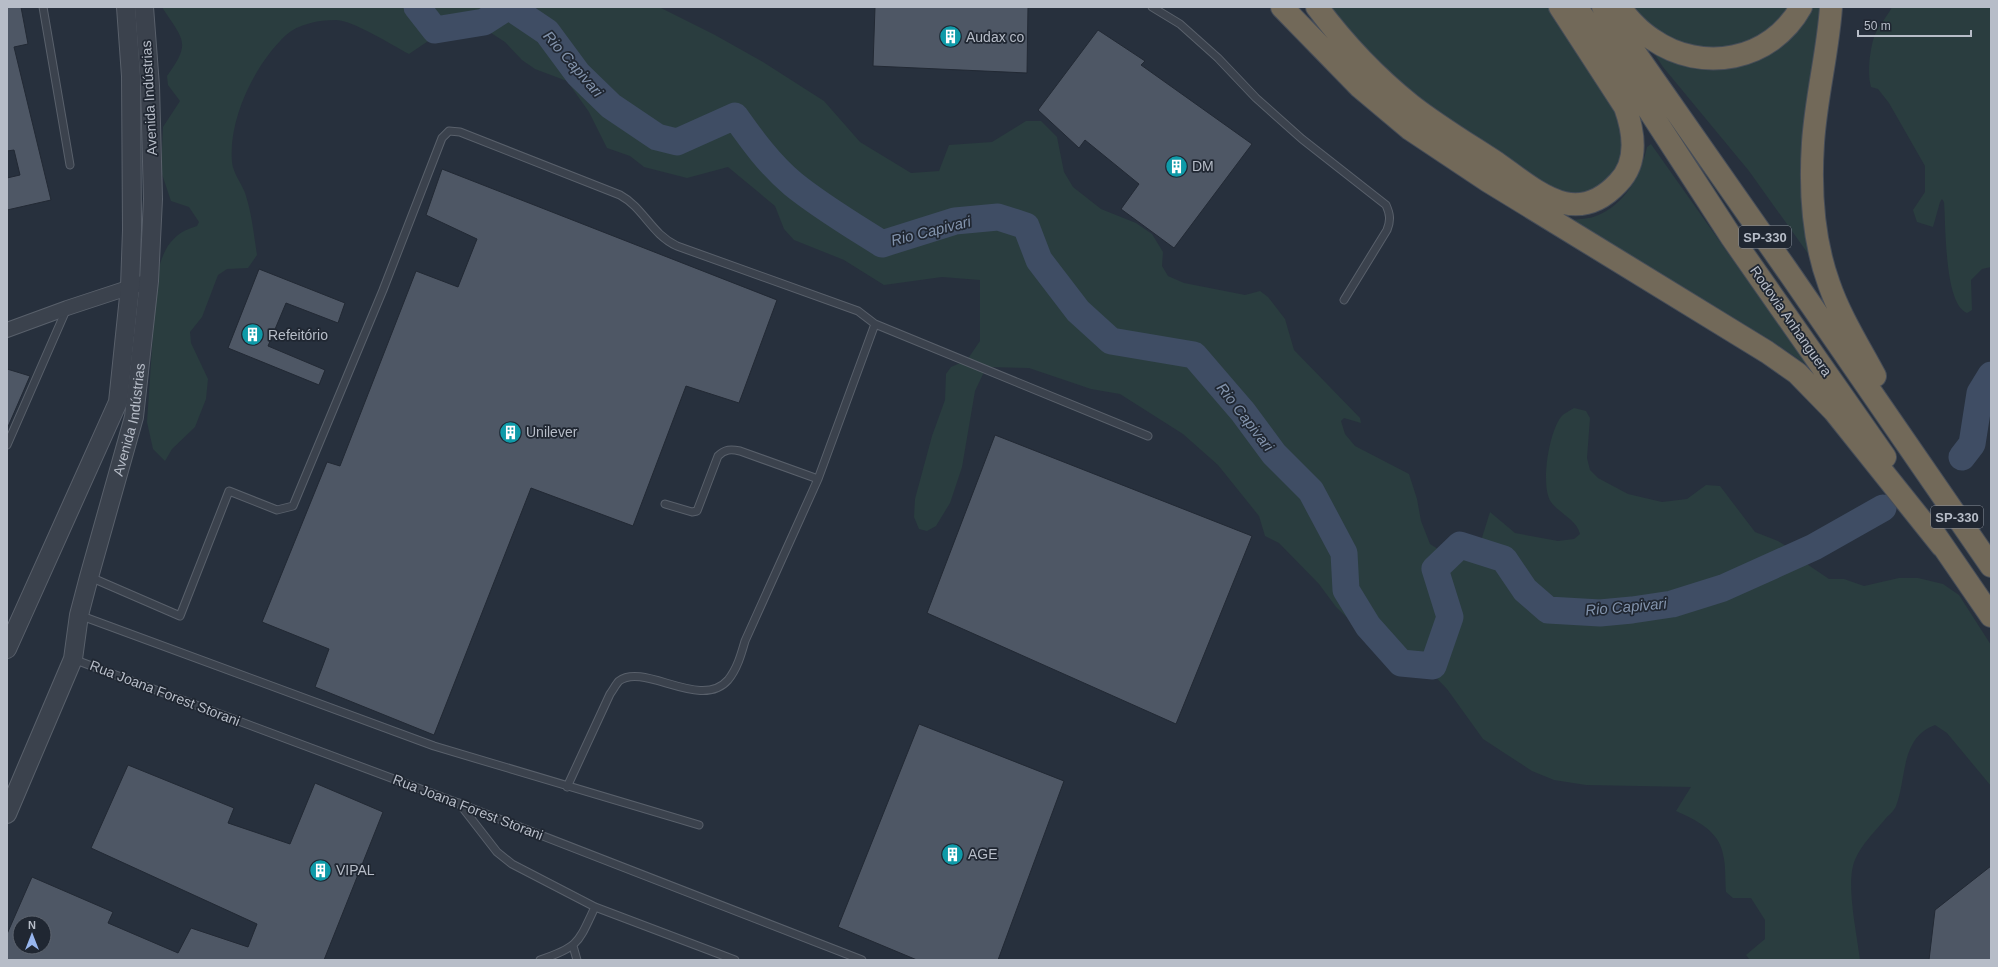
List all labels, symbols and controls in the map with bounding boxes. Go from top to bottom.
scale bar [1858,12,1971,38]
text: 50 m [1864,19,1891,33]
building icon: Audax co [938,24,964,50]
water label: Rio Capivari [540,27,607,101]
place label: Audax co [966,29,1025,45]
street label: Avenida Indústrias [138,40,160,156]
building icon: DM [1163,153,1189,179]
place label: DM [1192,158,1214,174]
water label: Rio Capivari [889,212,973,249]
road number: SP-330 [1739,226,1791,248]
street label: Rodovia Anhanguera [1747,263,1835,379]
building icon: Refeitório [240,322,266,348]
place label: Refeitório [268,327,328,343]
street label: Avenida Indústrias [110,362,148,478]
water label: Rio Capivari [1214,379,1278,455]
building icon: Unilever [498,419,524,445]
place label: Unilever [526,424,578,440]
road number: SP-330 [1931,506,1983,528]
water label: Rio Capivari [1585,594,1668,619]
street label: Rua Joana Forest Storani [88,657,242,729]
street label: Rua Joana Forest Storani [391,771,545,843]
building icon: AGE [939,841,965,867]
place label: AGE [968,846,998,862]
building icon: VIPAL [307,857,333,883]
place label: VIPAL [336,862,375,878]
north arrow [12,915,52,955]
text: N [28,919,36,931]

